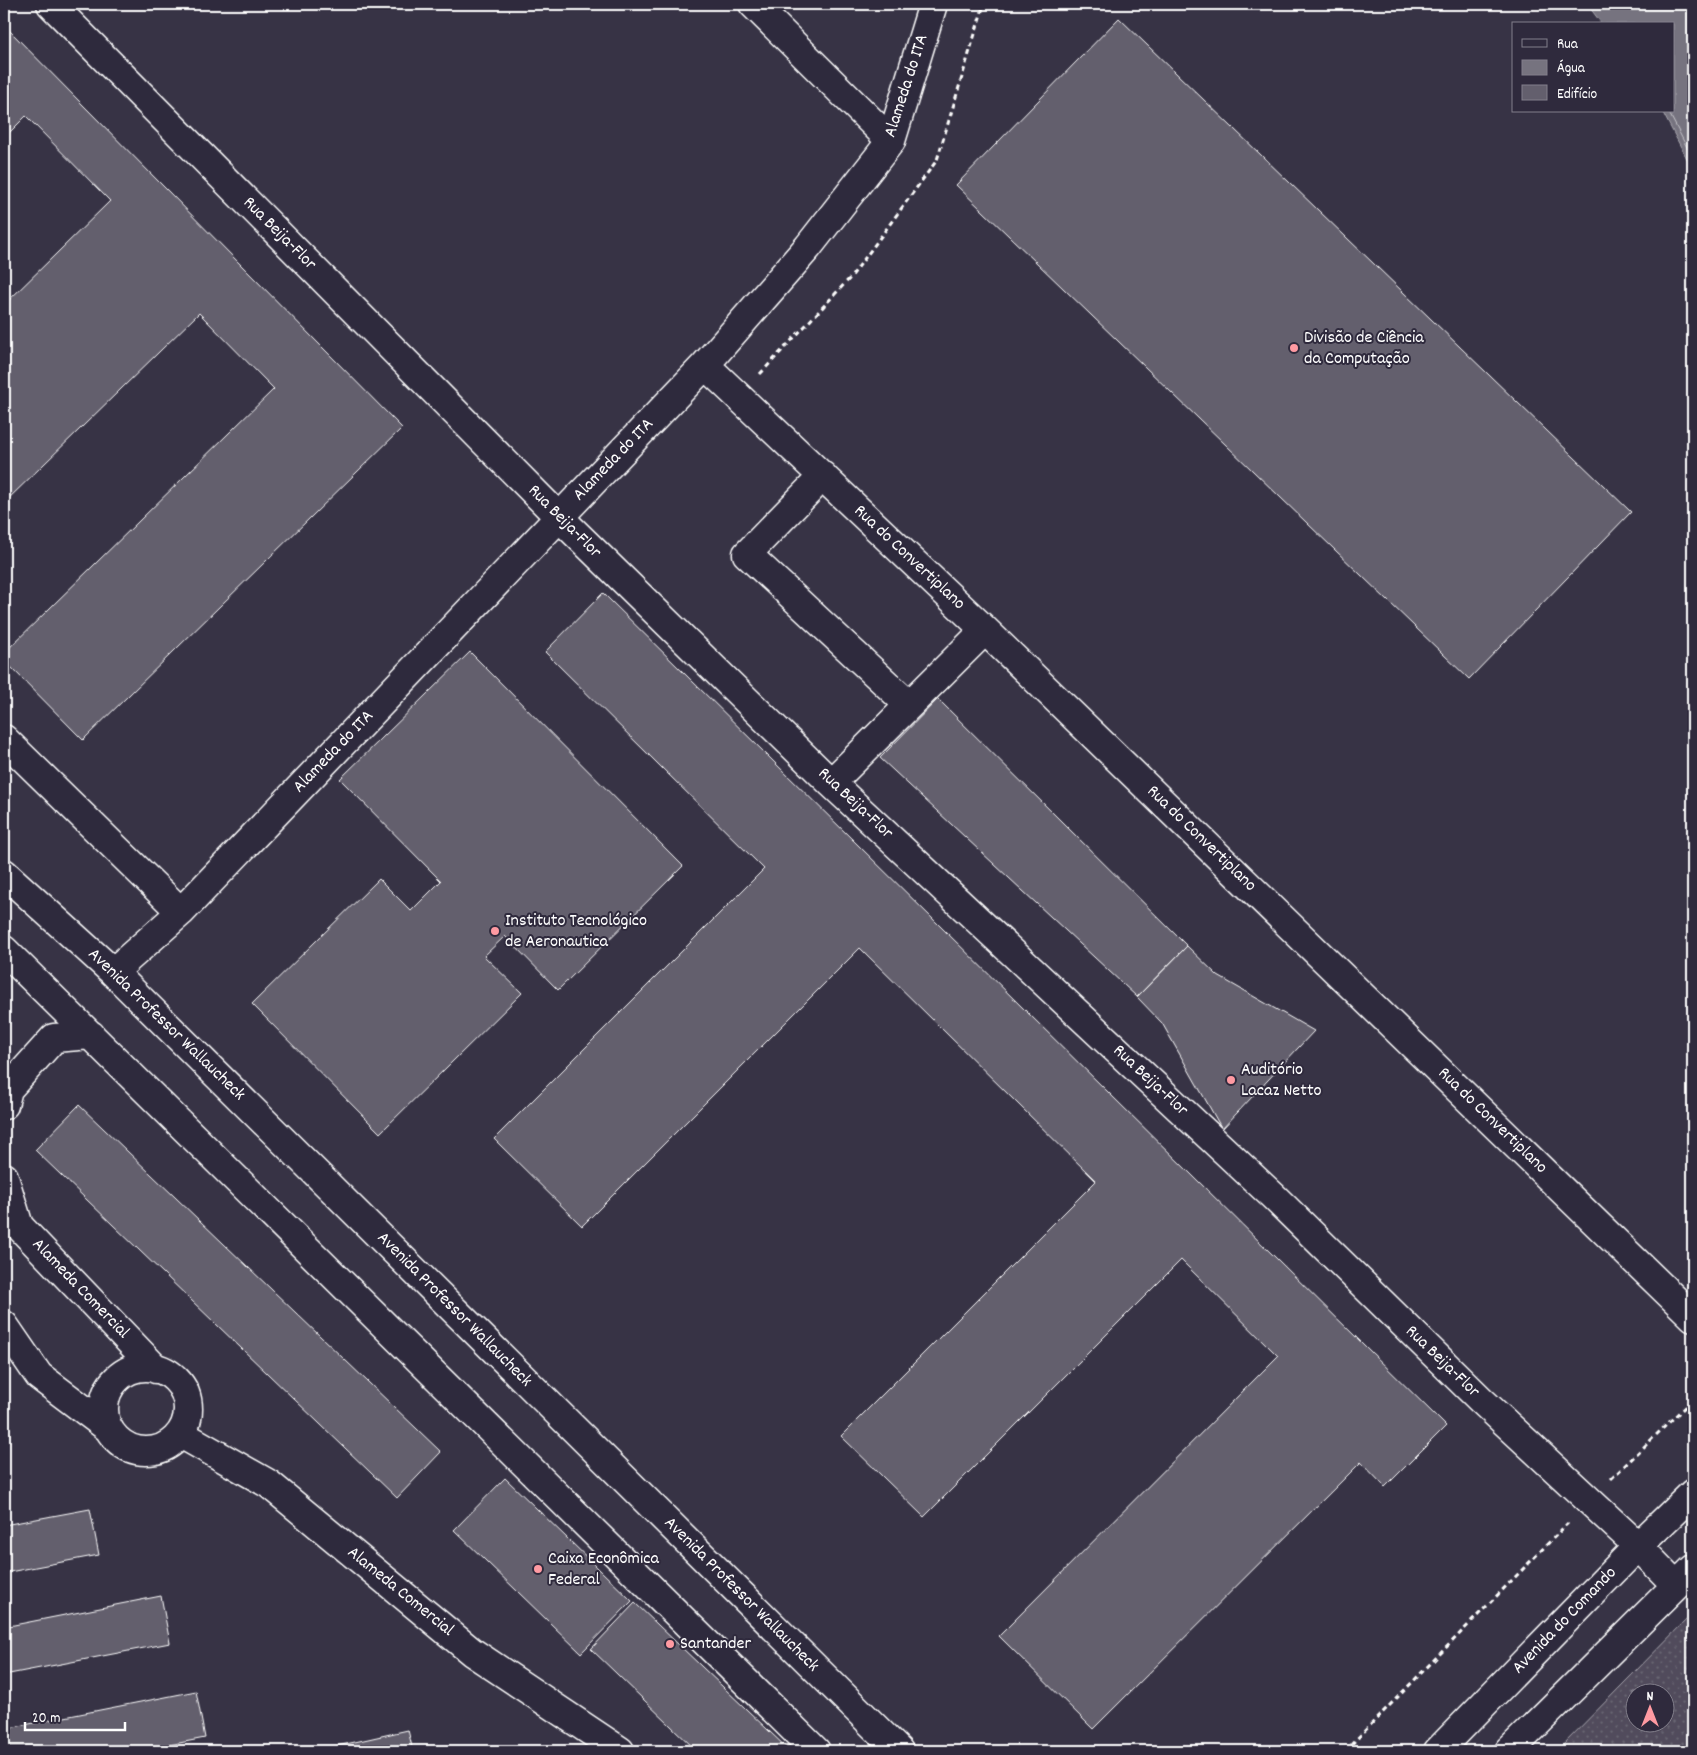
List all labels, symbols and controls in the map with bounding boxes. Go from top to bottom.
legend [1512,22,1674,112]
street label: Alameda do ITA [879,31,935,141]
text: Rua [1557,34,1579,56]
text: Água [1557,58,1586,80]
text: Edifício [1557,84,1597,106]
street label: Rua Beija-Flor [237,192,322,277]
place label: Divisão de Ciência da Computação [1304,326,1424,372]
marker: Divisão de Ciência da Computação [1288,342,1300,354]
street label: Alameda do ITA [568,413,660,507]
street label: Rua Beija-Flor [522,480,607,565]
street label: Rua do Convertiplano [848,500,970,616]
street label: Alameda do ITA [288,705,380,799]
street label: Rua Beija-Flor [812,762,899,846]
street label: Rua do Convertiplano [1140,780,1262,898]
place label: Instituto Tecnológico de Aeronautica [505,909,647,955]
marker: Instituto Tecnológico de Aeronautica [489,925,501,937]
street label: Avenida Professor Wallaucheck [82,943,250,1107]
street label: Rua Beija-Flor [1107,1039,1194,1123]
place label: Auditório Lacaz Netto [1241,1058,1322,1104]
street label: Rua do Convertiplano [1431,1062,1553,1180]
marker: Auditório Lacaz Netto [1225,1074,1237,1086]
street label: Avenida Professor Wallaucheck [371,1227,537,1393]
street label: Alameda Comercial [26,1233,135,1345]
street label: Rua Beija-Flor [1399,1320,1485,1404]
street label: Avenida Professor Wallaucheck [658,1512,824,1678]
street label: Alameda Comercial [341,1541,459,1643]
place label: Caixa Econômica Federal [548,1547,660,1593]
street label: Avenida do Comando [1507,1562,1623,1680]
marker: Caixa Econômica Federal [532,1563,544,1575]
place label: Santander [680,1632,751,1657]
marker: Santander [664,1638,676,1650]
north arrow [1624,1682,1674,1732]
text: N [1647,1687,1654,1707]
scale bar [25,1700,125,1732]
text: 20 m [32,1708,60,1730]

